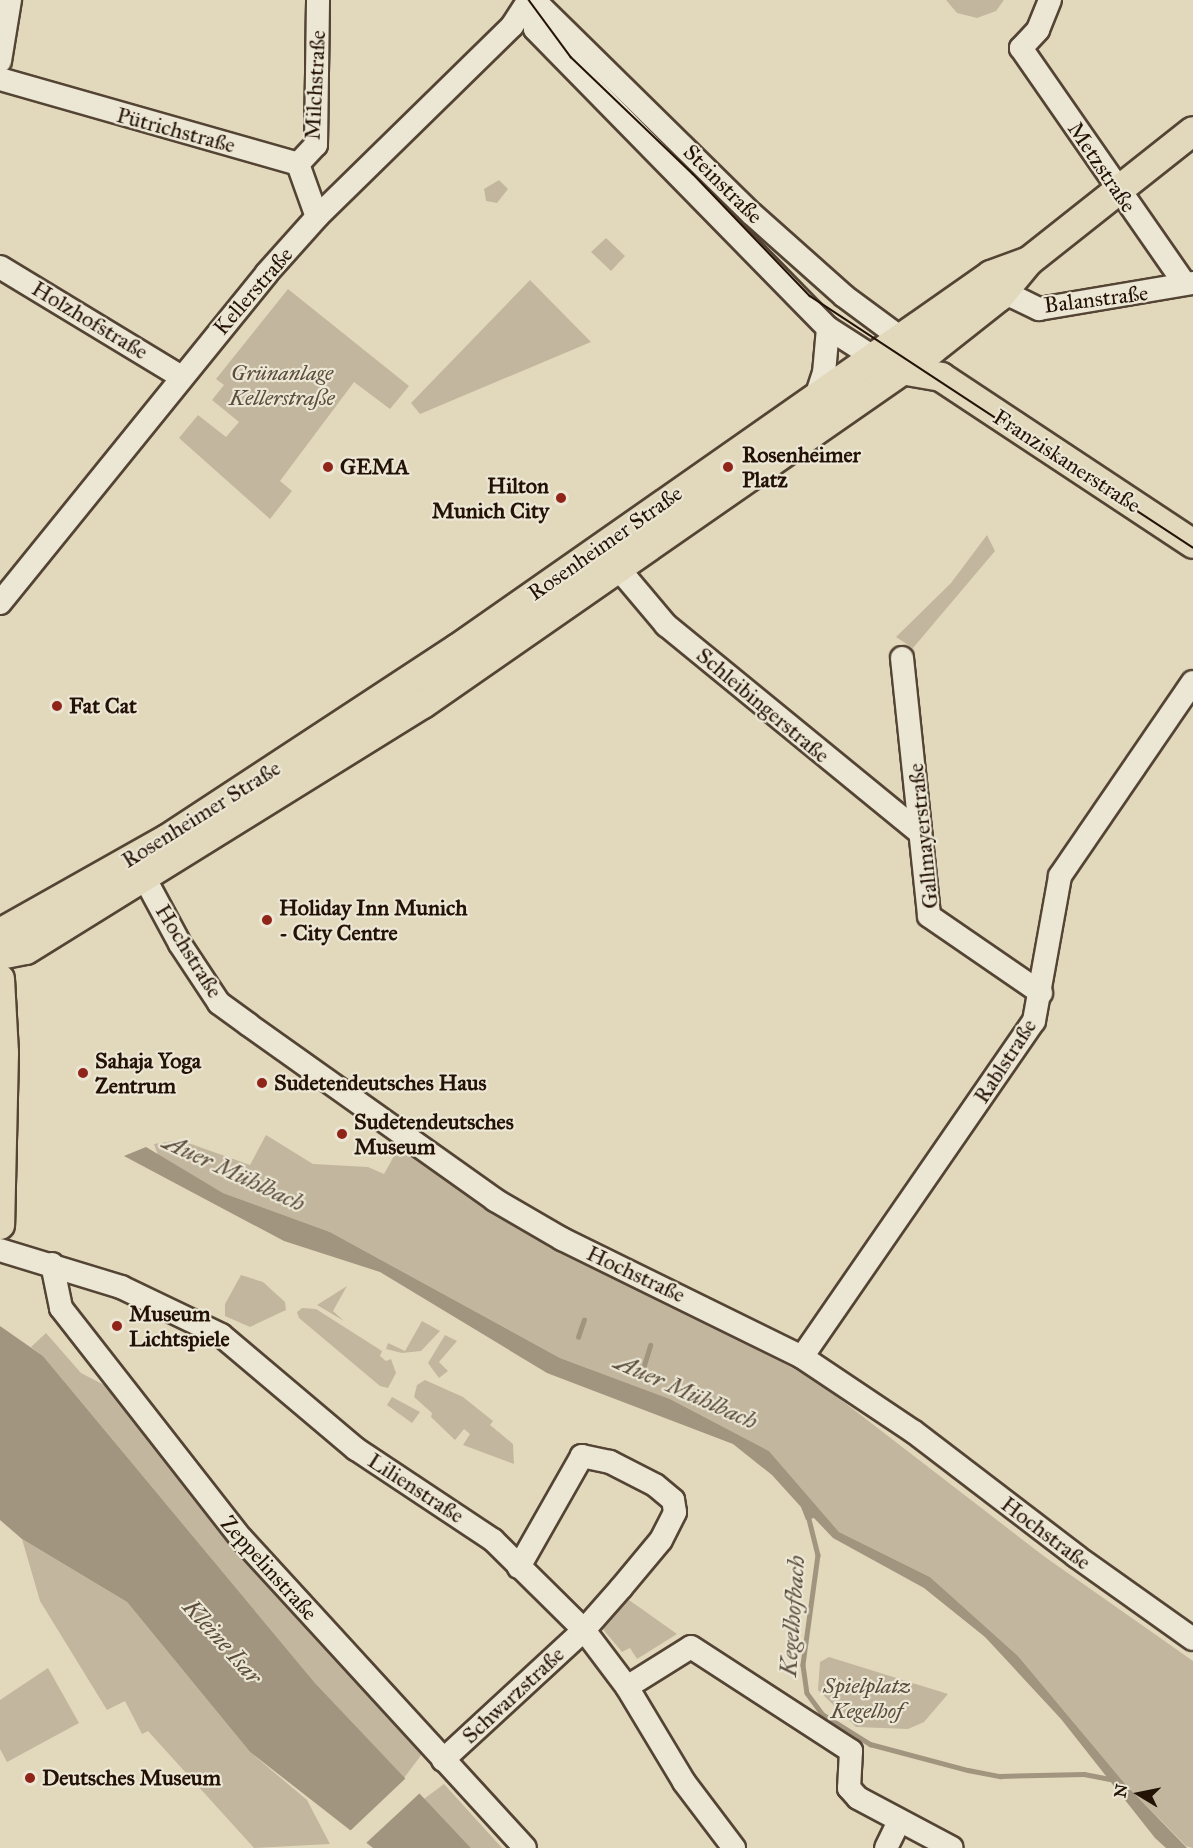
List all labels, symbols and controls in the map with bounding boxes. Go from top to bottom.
street label: Milchstraße [299,29,331,141]
street label: Pütrichstraße [114,101,238,159]
street label: Metzstraße [1062,117,1142,217]
street label: Steinstraße [678,139,768,229]
street label: Kellerstraße [208,242,298,340]
street label: Holzhofstraße [27,275,153,365]
street label: Balanstraße [1042,280,1150,318]
park label: Grünanlage Kellerstraße [229,359,335,410]
street label: Franziskanerstraße [988,404,1146,518]
place label: Rosenheimer Platz [742,441,861,493]
place label: GEMA [340,454,409,480]
marker: Rosenheimer Platz [719,458,737,476]
marker: GEMA [321,460,335,474]
place label: Hilton Munich City [432,472,549,524]
street label: Rosenheimer Straße [523,480,687,606]
marker: Hilton Munich City [554,491,568,505]
street label: Schleibingerstraße [691,642,835,768]
place label: Fat Cat [69,693,137,719]
marker: Fat Cat [50,699,64,713]
street label: Rosenheimer Straße [117,755,285,873]
street label: Gallmayerstraße [902,762,944,910]
place label: Holiday Inn Munich - City Centre [279,894,467,945]
street label: Hochstraße [150,899,228,1003]
marker: Holiday Inn Munich - City Centre [260,913,274,927]
street label: Rablstraße [968,1014,1042,1108]
place label: Sahaja Yoga Zentrum [95,1047,201,1098]
marker: Sahaja Yoga Zentrum [76,1066,90,1080]
place label: Sudetendeutsches Haus [274,1070,487,1096]
marker: Sudetendeutsches Haus [255,1076,269,1090]
place label: Sudetendeutsches Museum [354,1108,514,1160]
marker: Sudetendeutsches Museum [335,1127,349,1141]
water label: Auer Mühlbach [159,1128,309,1218]
street label: Hochstraße [583,1240,689,1308]
place label: Museum Lichtspiele [129,1300,230,1352]
marker: Museum Lichtspiele [110,1319,124,1333]
water label: Auer Mühlbach [610,1348,762,1436]
street label: Lilienstraße [363,1447,469,1529]
street label: Hochstraße [996,1491,1096,1575]
street label: Zeppelinstraße [215,1510,323,1626]
water label: Kegelhofbach [774,1555,812,1677]
water label: Kleine Isar [176,1594,268,1690]
street label: Schwarzstraße [456,1641,570,1749]
park label: Spielplatz Kegelhof [823,1672,911,1724]
north arrow [1109,1764,1169,1824]
place label: Deutsches Museum [42,1765,221,1791]
marker: Deutsches Museum [23,1771,37,1785]
text: N [1110,1782,1131,1799]

